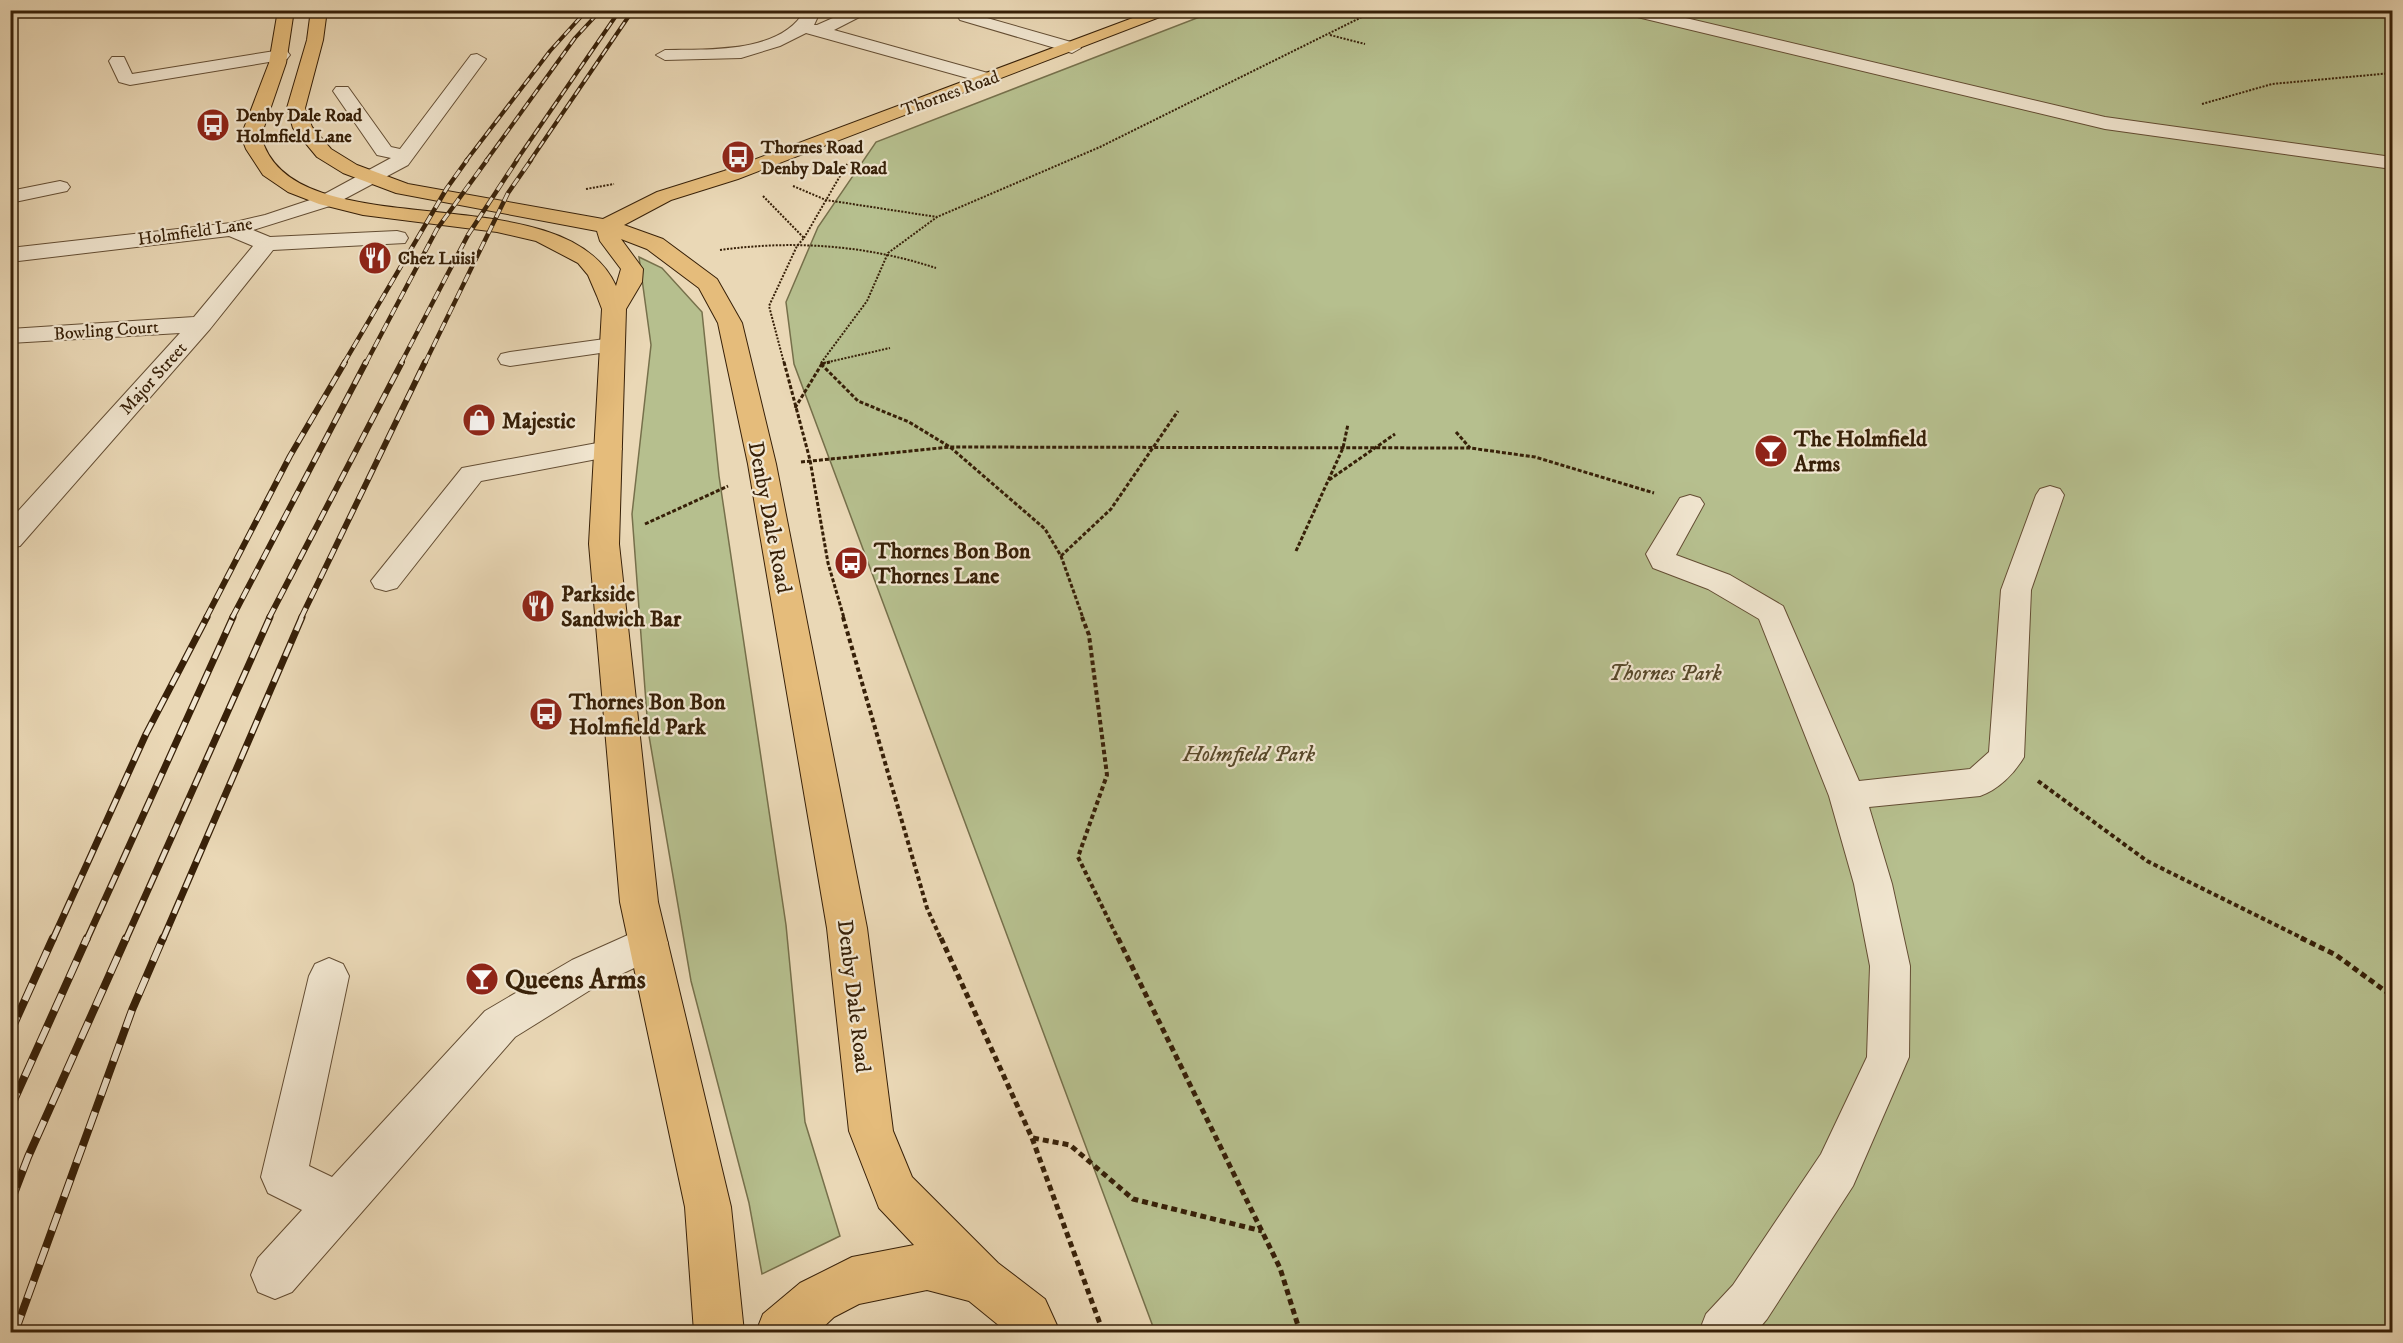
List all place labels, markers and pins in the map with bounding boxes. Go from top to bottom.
place label: Denby Dale Road Holmfield Lane [236,105,363,148]
bus stop icon: Denby Dale Road Holmfield Lane [195,107,231,143]
place label: Thornes Road Denby Dale Road [760,137,888,180]
bus stop icon: Thornes Road Denby Dale Road [720,139,756,175]
restaurant icon: Chez Luisi [357,240,393,276]
place label: Chez Luisi [398,248,476,270]
shop icon: Majestic [461,402,497,438]
place label: Majestic [502,408,576,436]
place label: The Holmfield Arms [1793,426,1928,478]
bar icon: The Holmfield Arms [1753,433,1789,469]
place label: Thornes Bon Bon Thornes Lane [873,538,1031,590]
bus stop icon: Thornes Bon Bon Thornes Lane [833,545,869,581]
place label: Parkside Sandwich Bar [561,581,682,633]
restaurant icon: Parkside Sandwich Bar [520,588,556,624]
place label: Thornes Bon Bon Holmfield Park [568,689,726,741]
bus stop icon: Thornes Bon Bon Holmfield Park [528,696,564,732]
bar icon: Queens Arms [464,961,500,997]
place label: Queens Arms [505,963,646,997]

